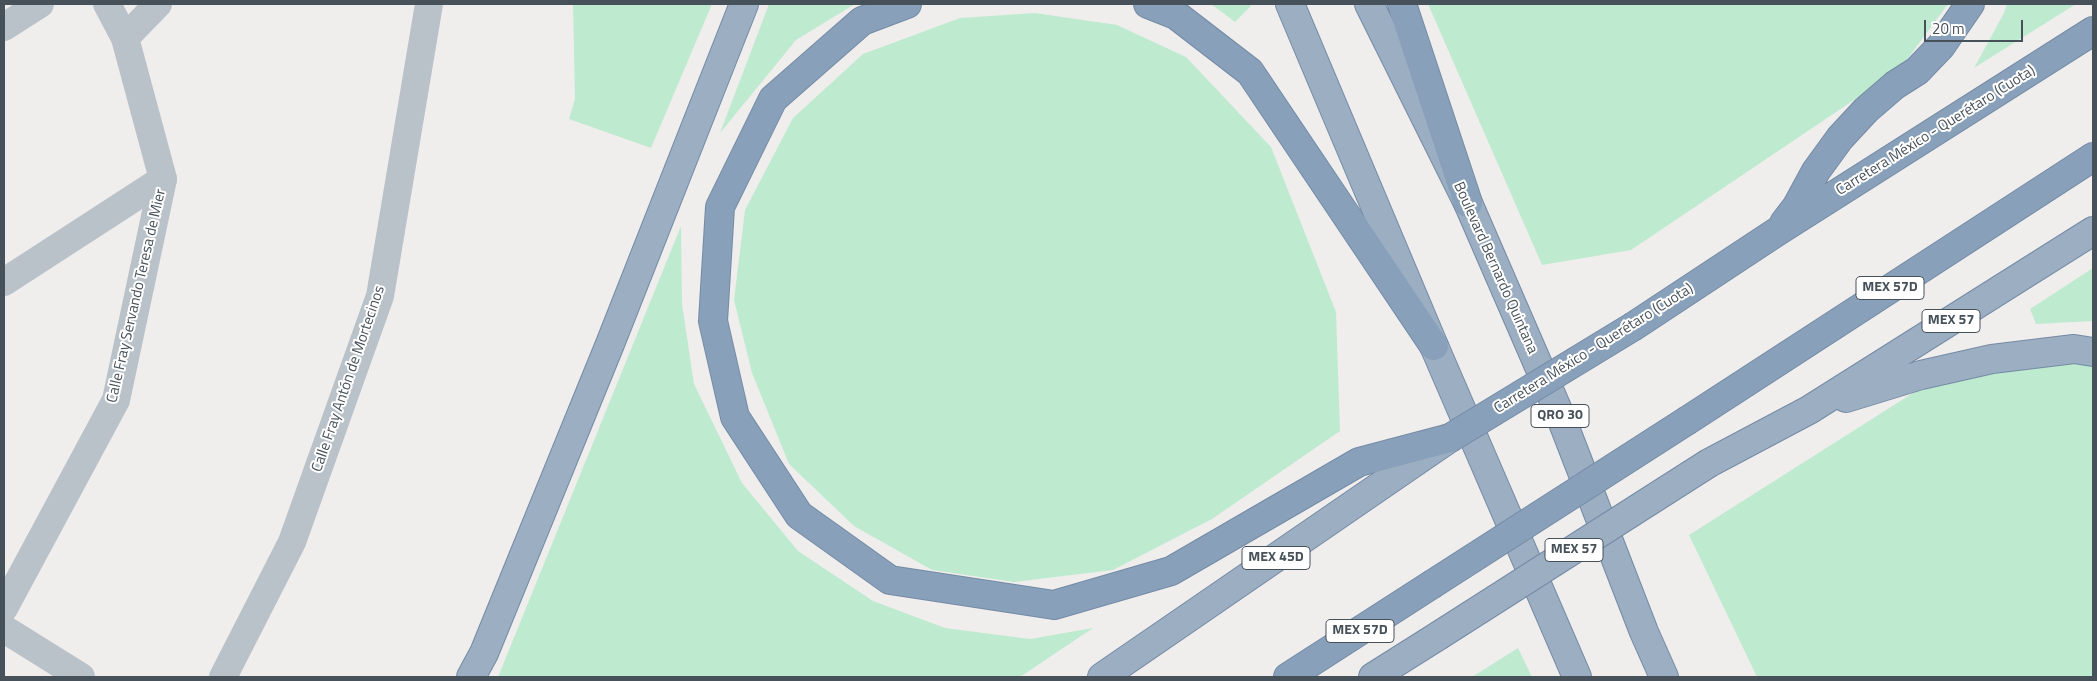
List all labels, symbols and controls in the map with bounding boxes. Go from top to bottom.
scale bar [1927,10,2026,42]
text: 20 m [1932,17,1965,40]
street label: Carretera México - Querétaro (Cuota) [1833,62,2039,200]
street label: Boulevard Bernardo Quintana [1449,179,1541,357]
street label: Calle Fray Servando Teresa de Mier [104,187,170,405]
road number: MEX 57D [1856,276,1924,300]
street label: Carretera México - Querétaro (Cuota) [1491,280,1697,418]
street label: Calle Fray Antón de Mortecinos [309,284,389,474]
road number: MEX 57 [1922,310,1980,332]
road number: QRO 30 [1531,404,1589,428]
road number: MEX 57 [1545,538,1603,562]
road number: MEX 45D [1242,546,1310,570]
road number: MEX 57D [1326,620,1394,642]

